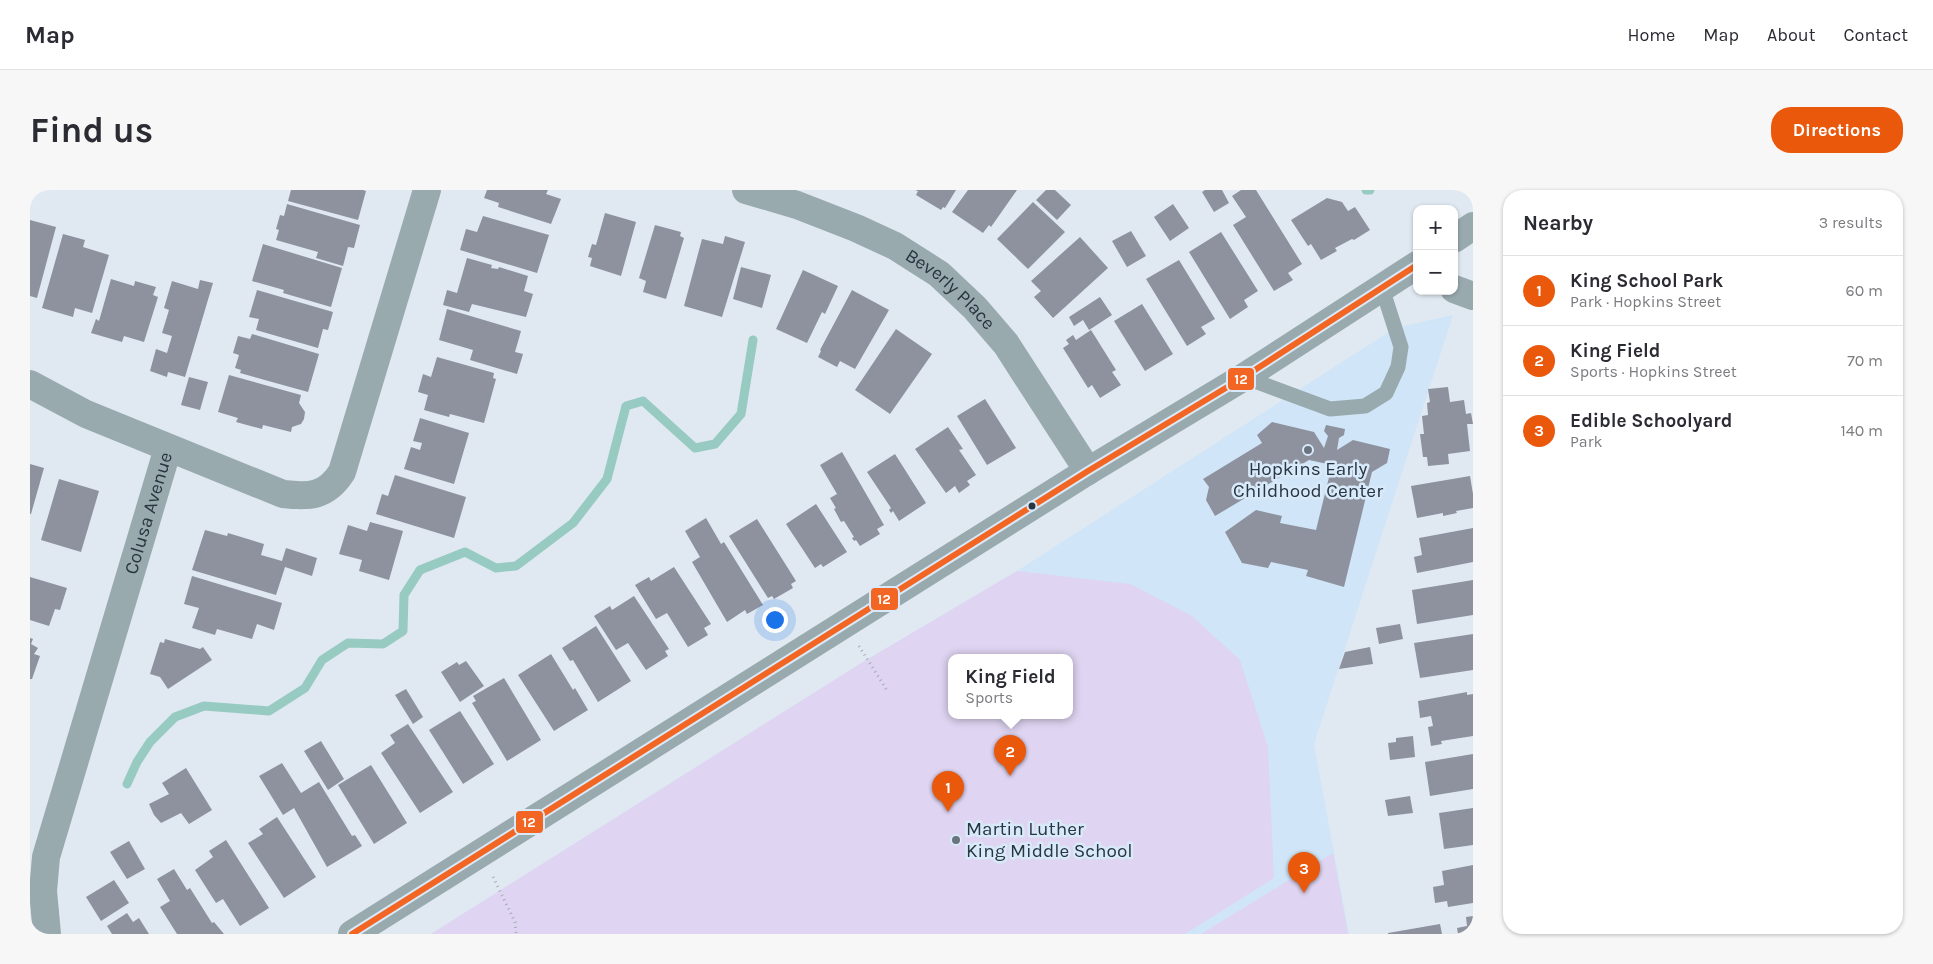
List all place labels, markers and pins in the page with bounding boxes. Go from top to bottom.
marker: Hopkins Early Childhood Center [1302,444,1314,456]
place label: Hopkins Early Childhood Center [1233,458,1383,502]
unlabelled marker [1027,501,1037,511]
pin: 2 [994,735,1026,776]
pin: 1 [932,771,964,812]
place label: Martin Luther King Middle School [966,818,1133,862]
marker: Martin Luther King Middle School [950,834,962,846]
pin: 3 [1288,852,1320,893]

